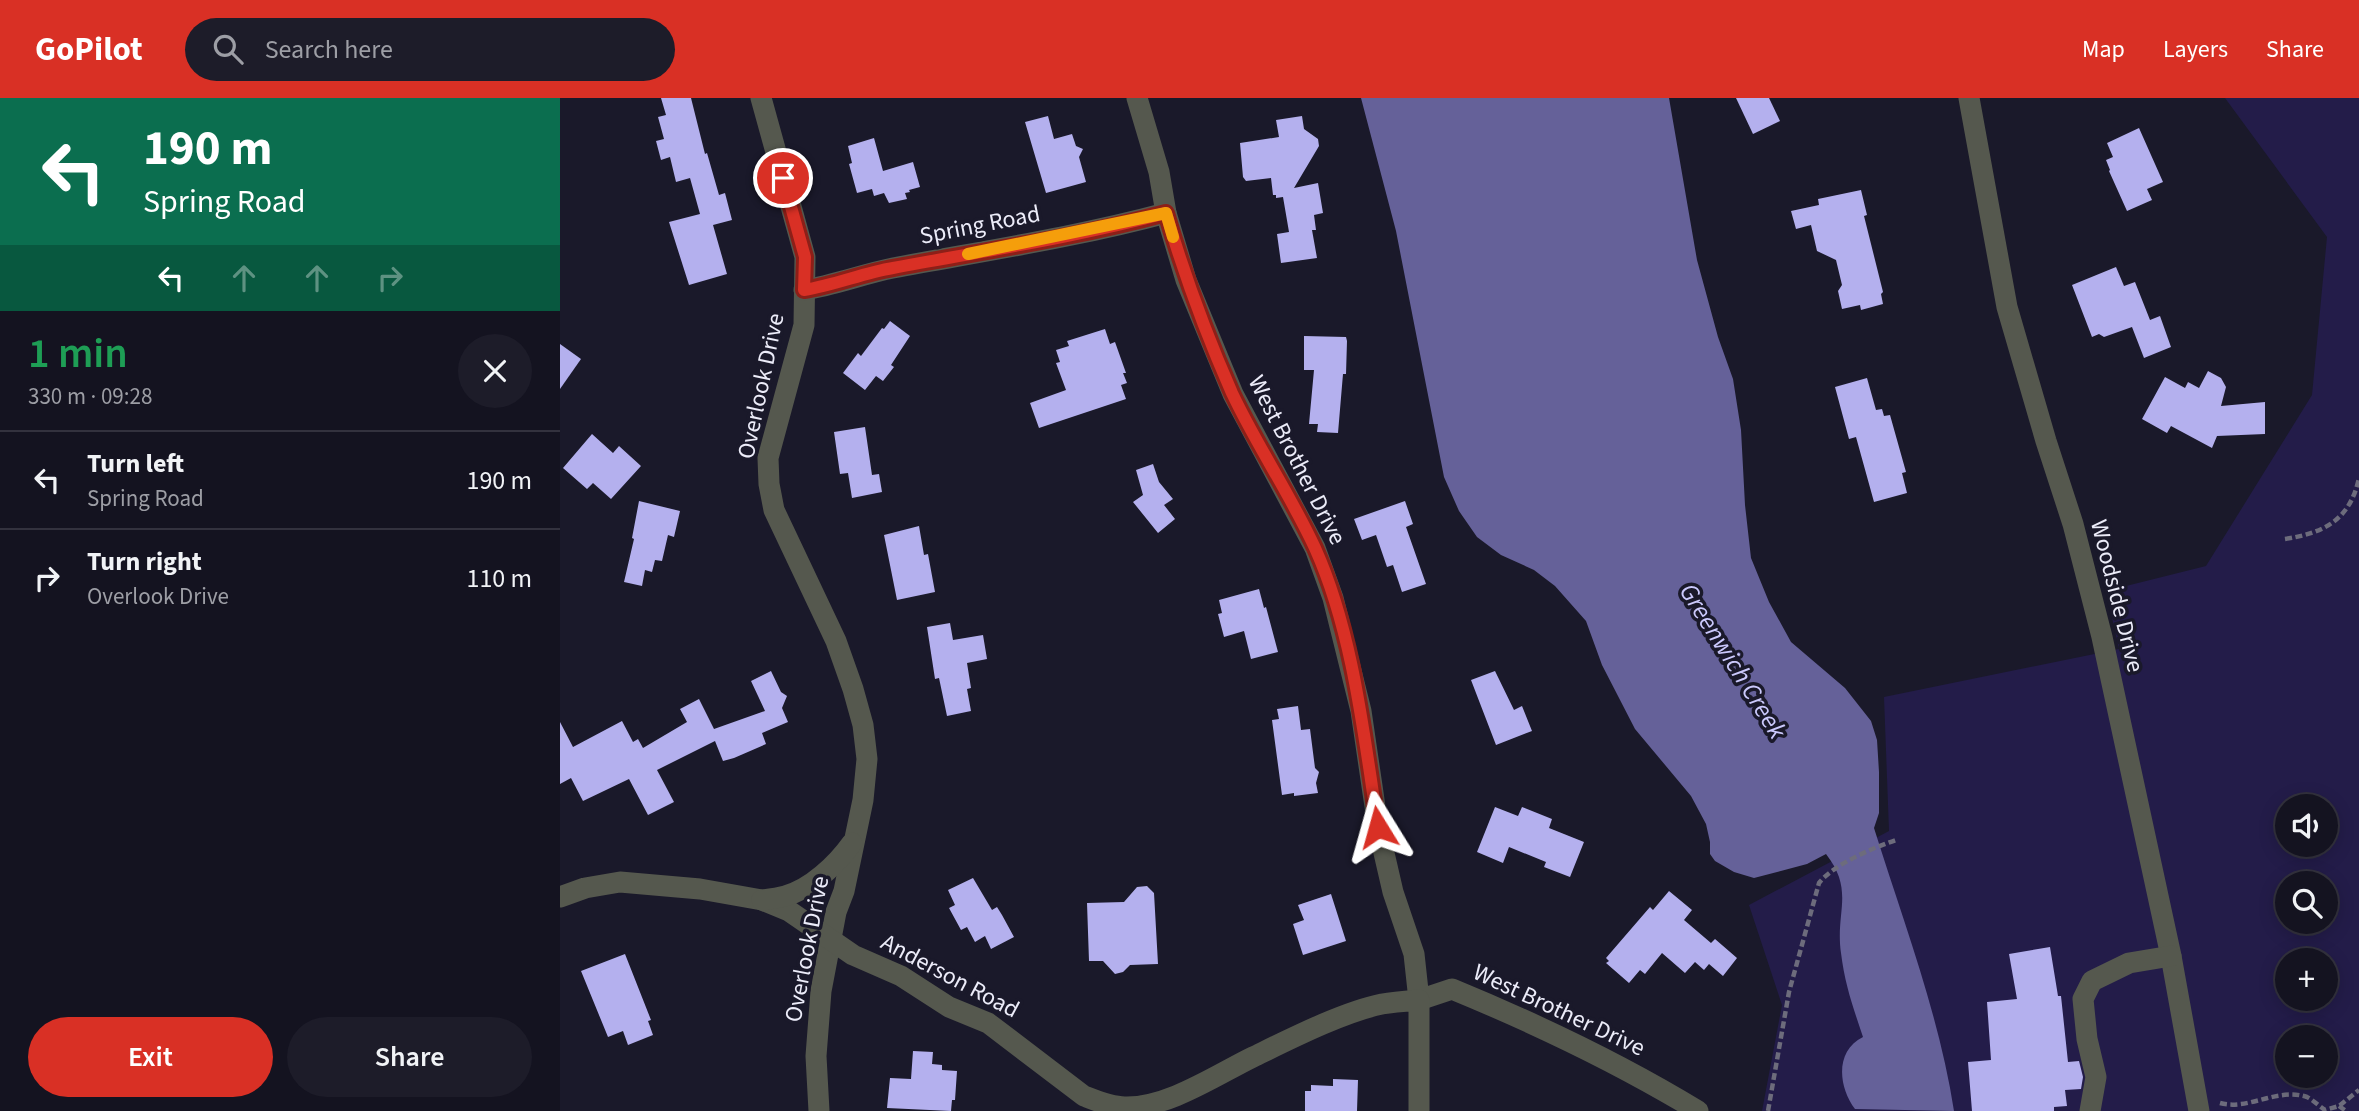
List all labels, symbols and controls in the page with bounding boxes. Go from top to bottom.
search box [185,18,675,81]
text: GoPilot [35,26,143,73]
icon: search [209,30,247,68]
text: Search here [265,31,393,68]
text: Map [2082,32,2125,67]
text: Layers [2163,32,2228,67]
text: Share [2266,32,2324,67]
text: 190 m [143,114,272,184]
icon: left [28,126,119,217]
pin [753,148,813,208]
icon: arrive [764,159,802,197]
text: Spring Road [143,179,306,225]
street label: Spring Road [917,196,1043,254]
icon: left [152,259,190,297]
icon: ahead [225,259,263,297]
icon: ahead [298,259,336,297]
icon: right [371,259,409,297]
street label: Overlook Drive [728,310,794,462]
text: 1 min [28,324,128,384]
button: close [458,334,532,408]
street label: West Brother Drive [1239,369,1355,551]
text: 330 m · 09:28 [28,380,152,413]
text: Turn left [87,445,184,482]
icon: left [28,461,66,499]
text: 190 m [466,462,532,499]
text: Spring Road [87,482,204,515]
street label: Woodside Drive [2081,516,2153,676]
text: Turn right [87,543,202,580]
icon: right [28,559,66,597]
text: 110 m [466,560,532,597]
water label: Greenwich Creek [1670,576,1796,747]
text: Overlook Drive [87,580,229,613]
position arrow [1341,790,1415,864]
map controls [2275,794,2338,1088]
button: sound [2275,794,2338,857]
button: search [2275,871,2338,934]
street label: Overlook Drive [776,873,838,1025]
street label: Anderson Road [875,925,1025,1027]
button: + [2275,948,2338,1011]
street label: West Brother Drive [1467,955,1651,1065]
button: Exit [28,1017,273,1097]
button: Share [287,1017,532,1097]
button: − [2275,1025,2338,1088]

